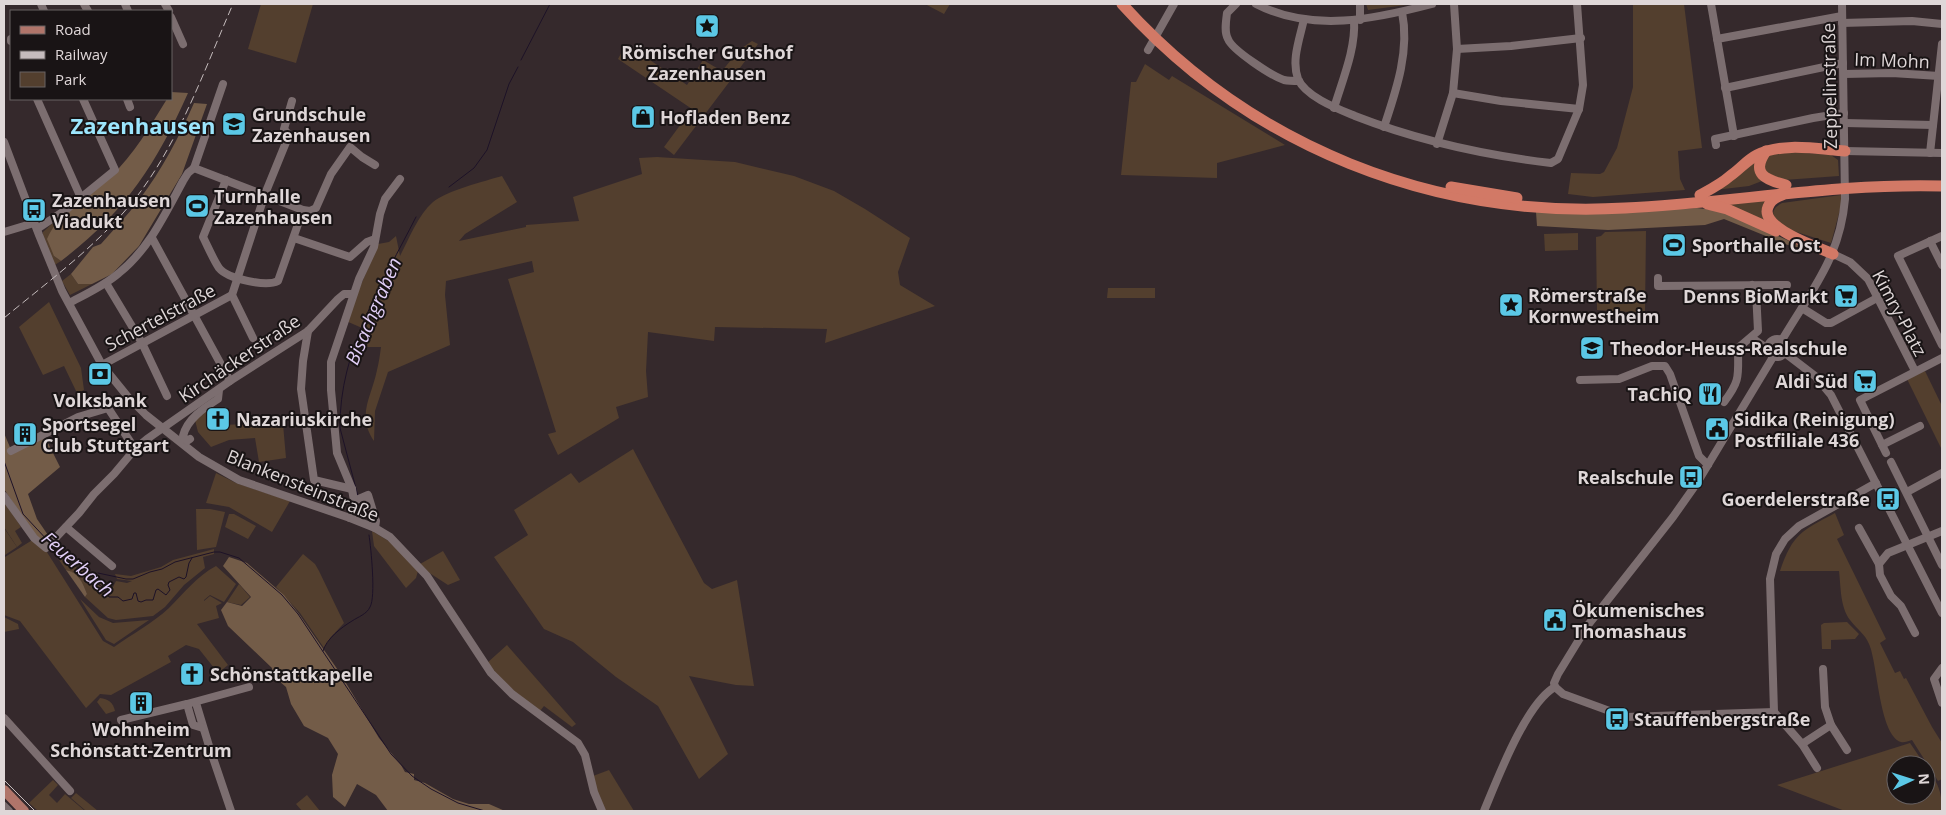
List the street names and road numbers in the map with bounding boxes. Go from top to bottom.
street label: Zeppelinstraße [1816,23,1842,149]
street label: Im Mohn [1854,47,1930,73]
street label: Kimry-Platz [1867,266,1933,360]
street label: Schertelstraße [101,278,219,356]
street label: Kirchäckerstraße [174,308,304,408]
street label: Blankensteinstraße [223,443,383,527]

